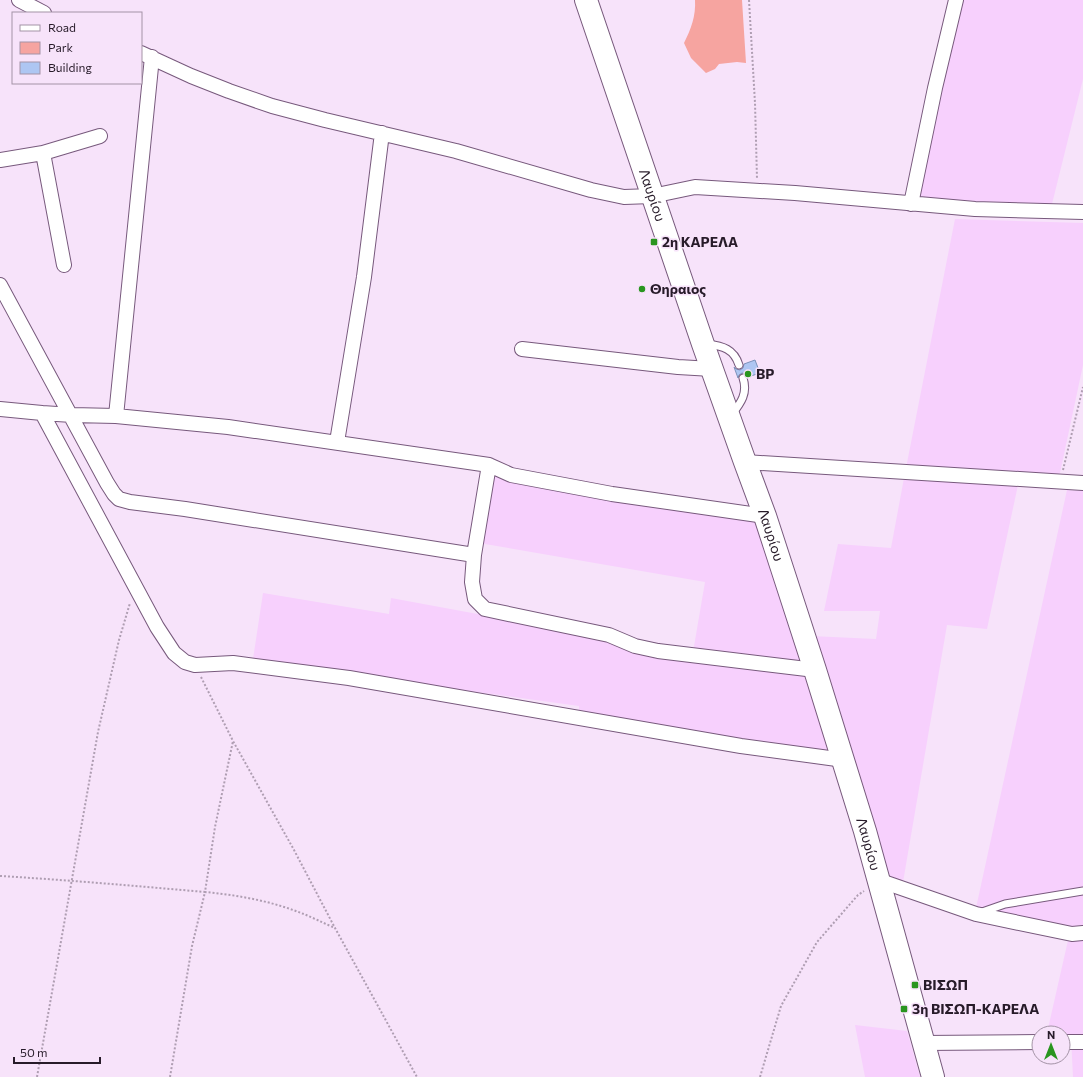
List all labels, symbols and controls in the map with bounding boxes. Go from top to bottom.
legend [12,12,142,84]
text: Road [48,20,76,34]
text: Park [48,40,74,54]
text: Building [48,60,92,74]
street label: Λαυρίου [636,166,670,224]
place label: 2η ΚΑΡΕΛΑ [662,233,738,250]
marker: 2η ΚΑΡΕΛΑ [649,237,659,247]
place label: Θηραιος [650,280,706,297]
marker: Θηραιος [637,284,647,294]
place label: BP [756,365,774,382]
marker: BP [743,369,753,379]
street label: Λαυρίου [755,506,788,563]
street label: Λαυρίου [853,815,885,872]
place label: ΒΙΣΩΠ [923,976,968,993]
marker: ΒΙΣΩΠ [910,980,920,990]
place label: 3η ΒΙΣΩΠ-ΚΑΡΕΛΑ [912,1000,1039,1017]
marker: 3η ΒΙΣΩΠ-ΚΑΡΕΛΑ [899,1004,909,1014]
north arrow [1031,1025,1071,1065]
text: N [1047,1028,1055,1041]
scale bar [14,1039,100,1065]
text: 50 m [20,1045,48,1059]

